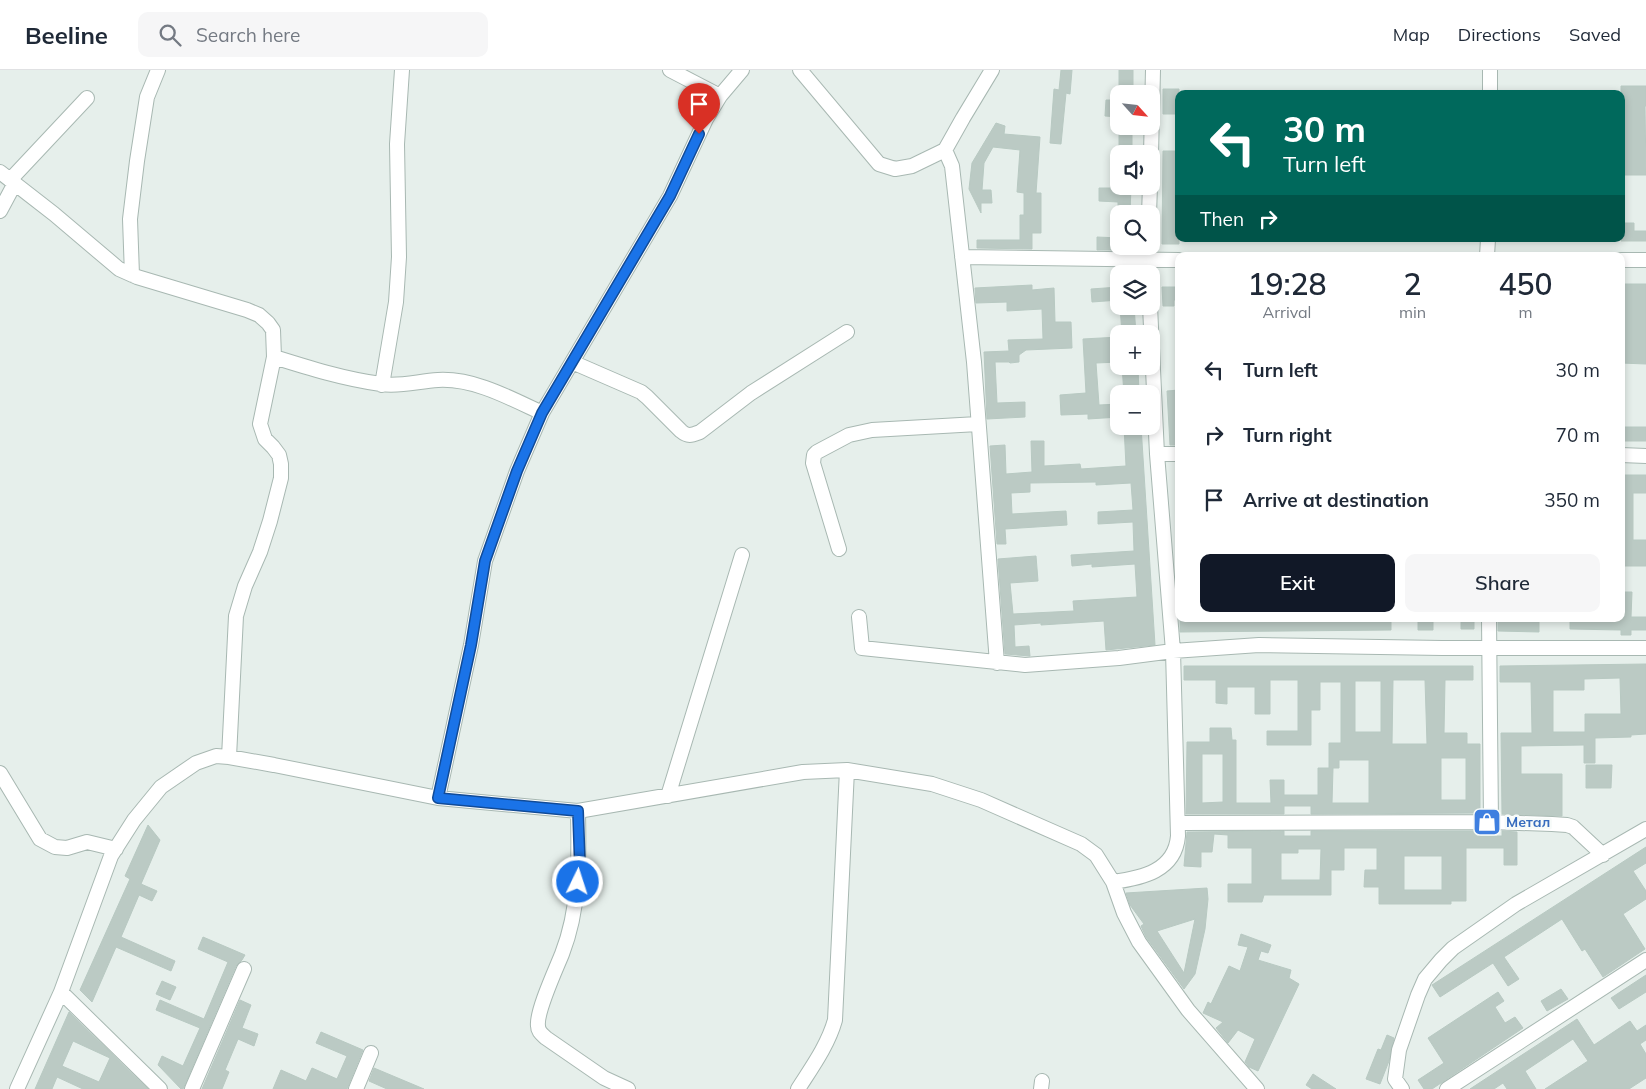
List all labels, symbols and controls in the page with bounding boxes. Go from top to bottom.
search box [138,12,488,57]
text: Beeline [25,20,108,50]
icon: search [156,21,184,49]
text: Search here [196,23,300,47]
text: Map [1393,23,1430,46]
text: Directions [1458,23,1541,46]
text: Saved [1569,23,1621,46]
pin [678,83,720,134]
north arrow [1110,85,1160,135]
map controls [1110,85,1160,435]
icon: arrive [685,90,713,118]
text: 30 m [1283,107,1366,151]
icon: left [1200,110,1265,175]
button: sound [1110,145,1160,195]
text: Turn left [1283,150,1366,178]
button: search [1110,205,1160,255]
icon: right [1254,205,1282,233]
text: Then [1200,207,1244,231]
button: layers [1110,265,1160,315]
text: 19:28 [1247,265,1327,303]
text: 2 [1404,265,1422,303]
text: 450 [1499,265,1553,303]
text: Arrival [1263,302,1311,322]
text: min [1399,302,1426,322]
text: m [1519,302,1533,322]
button: + [1110,325,1160,375]
icon: left [1200,356,1228,384]
text: Turn left [1243,358,1318,382]
text: 30 m [1556,358,1600,382]
button: − [1110,385,1160,435]
icon: right [1200,421,1228,449]
text: Turn right [1243,423,1332,447]
text: 70 m [1556,423,1600,447]
icon: arrive [1200,486,1228,514]
text: Arrive at destination [1243,488,1429,512]
text: 350 m [1544,488,1600,512]
button: Exit [1200,554,1395,612]
button: Share [1405,554,1600,612]
shop icon: Метал [1472,807,1502,837]
place label: Метал [1506,813,1550,831]
position arrow [551,855,603,907]

